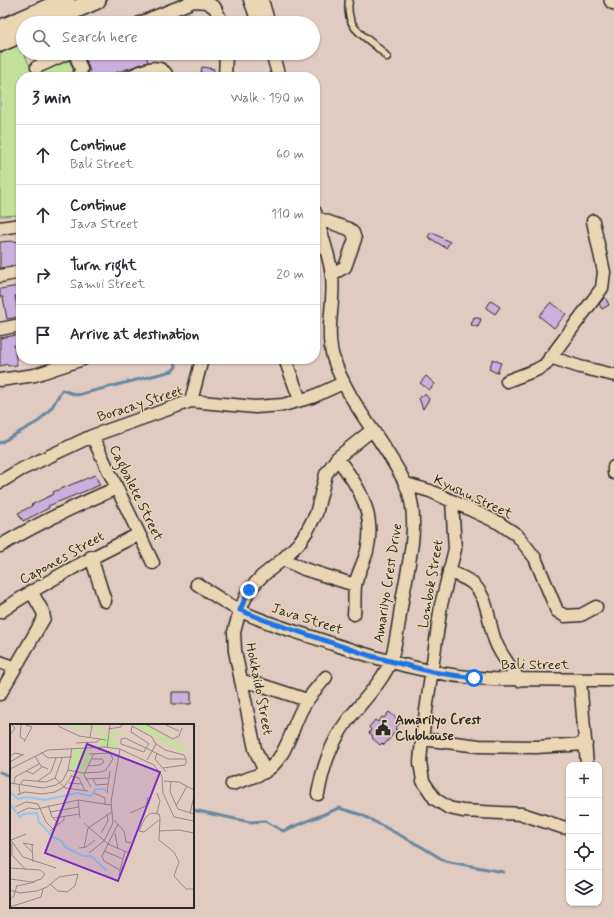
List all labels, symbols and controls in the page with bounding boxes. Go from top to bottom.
search box [16,16,320,60]
icon: search [30,27,52,49]
text: Search here [62,28,138,48]
text: 3 min [32,87,71,109]
text: Walk · 190 m [231,90,304,107]
text: Continue [70,136,126,156]
icon: ahead [32,144,54,166]
text: 60 m [276,146,304,163]
text: Bali Street [70,156,133,173]
text: Continue [70,196,126,216]
icon: ahead [32,204,54,226]
text: 110 m [271,206,304,223]
text: Java Street [70,216,138,233]
text: Turn right [70,256,137,276]
icon: right [32,264,54,286]
text: 20 m [276,266,304,283]
text: Samui Street [70,276,145,293]
icon: arrive [32,324,54,346]
text: Arrive at destination [70,325,199,345]
street label: Boracay Street [95,382,185,426]
street label: Cagbalete Street [103,442,167,545]
street label: Kyushu Street [431,471,516,523]
street label: Amarilyo Crest Drive [370,522,406,644]
street label: Capones Street [16,527,108,589]
street label: Lombok Street [414,538,448,630]
route end [240,581,258,599]
street label: Java Street [269,599,345,639]
street label: Hokkaido Street [241,641,277,737]
street label: Bali Street [501,656,570,674]
route start [465,669,483,687]
place label: Amarilyo Crest Clubhouse [395,711,481,745]
public building icon: Amarilyo Crest Clubhouse [374,719,392,737]
inset map [10,724,194,908]
map controls [566,762,602,906]
button: + [566,762,602,798]
button: − [566,798,602,834]
button: locate [566,834,602,870]
button: layers [566,870,602,906]

